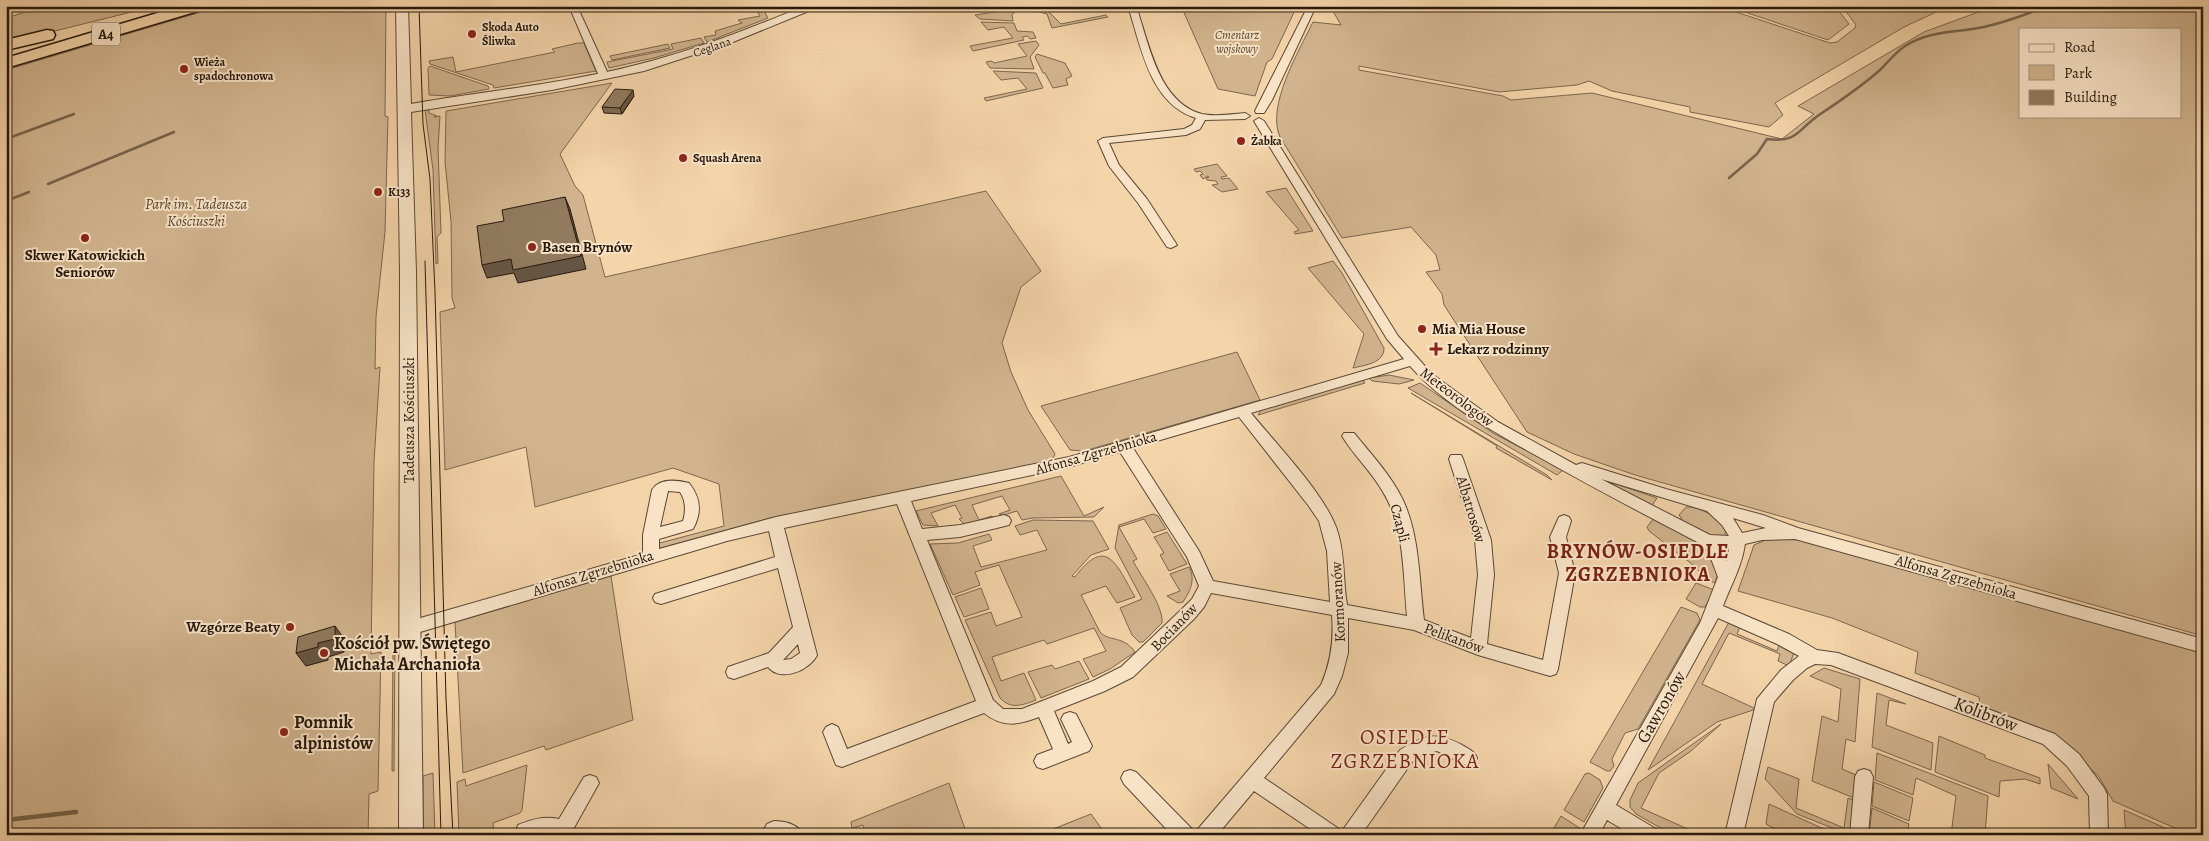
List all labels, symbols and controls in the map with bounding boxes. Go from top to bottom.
place label: Skoda Auto Śliwka [482,19,539,49]
road number: A4 [92,22,120,46]
park label: Cmentarz wojskowy [1215,27,1259,57]
marker: Skoda Auto Śliwka [466,28,478,40]
legend [2019,28,2182,118]
street label: Ceglana [691,33,734,61]
text: Road [2064,37,2096,57]
place label: Wieża spadochronowa [193,54,274,84]
marker: Wieża spadochronowa [178,63,190,75]
text: Park [2064,63,2093,83]
text: Building [2064,87,2117,107]
place label: Żabka [1251,133,1282,149]
marker: Żabka [1235,135,1247,147]
place label: Squash Arena [693,150,762,166]
marker: Squash Arena [677,152,689,164]
place label: K133 [388,184,411,200]
marker: K133 [372,186,384,198]
park label: Park im. Tadeusza Kościuszki [145,194,247,231]
marker: Skwer Katowickich Seniorów [79,232,91,244]
place label: Basen Brynów [542,237,633,257]
marker: Basen Brynów [526,241,538,253]
place label: Skwer Katowickich Seniorów [25,245,145,282]
place label: Mia Mia House [1432,319,1525,339]
marker: Mia Mia House [1416,323,1428,335]
place label: Lekarz rodzinny [1447,339,1550,359]
marker: Lekarz rodzinny [1429,342,1443,356]
street label: Tadeusza Kościuszki [399,357,419,483]
street label: Meteorologów [1416,363,1498,432]
street label: Alfonsa Zgrzebnioka [1032,426,1159,480]
street label: Albatrosów [1451,472,1491,545]
street label: Czapli [1385,502,1415,544]
district label: BRYNÓW-OSIEDLE ZGRZEBNIOKA [1547,538,1729,588]
street label: Alfonsa Zgrzebnioka [529,545,656,601]
street label: Alfonsa Zgrzebnioka [1892,550,2019,604]
street label: Kormoranów [1326,561,1350,643]
street label: Bocianów [1146,598,1202,655]
place label: Wzgórze Beaty [185,617,281,637]
street label: Pelikanów [1421,618,1487,658]
marker: Wzgórze Beaty [284,621,296,633]
place label: Kościół pw. Świętego Michała Archanioła [334,631,490,676]
marker: Kościół pw. Świętego Michała Archanioła [318,647,330,659]
street label: Gawronów [1631,666,1691,747]
street label: Kolibrów [1951,691,2022,737]
place label: Pomnik alpinistów [294,710,374,755]
district label: OSIEDLE ZGRZEBNIOKA [1331,723,1479,775]
marker: Pomnik alpinistów [278,726,290,738]

